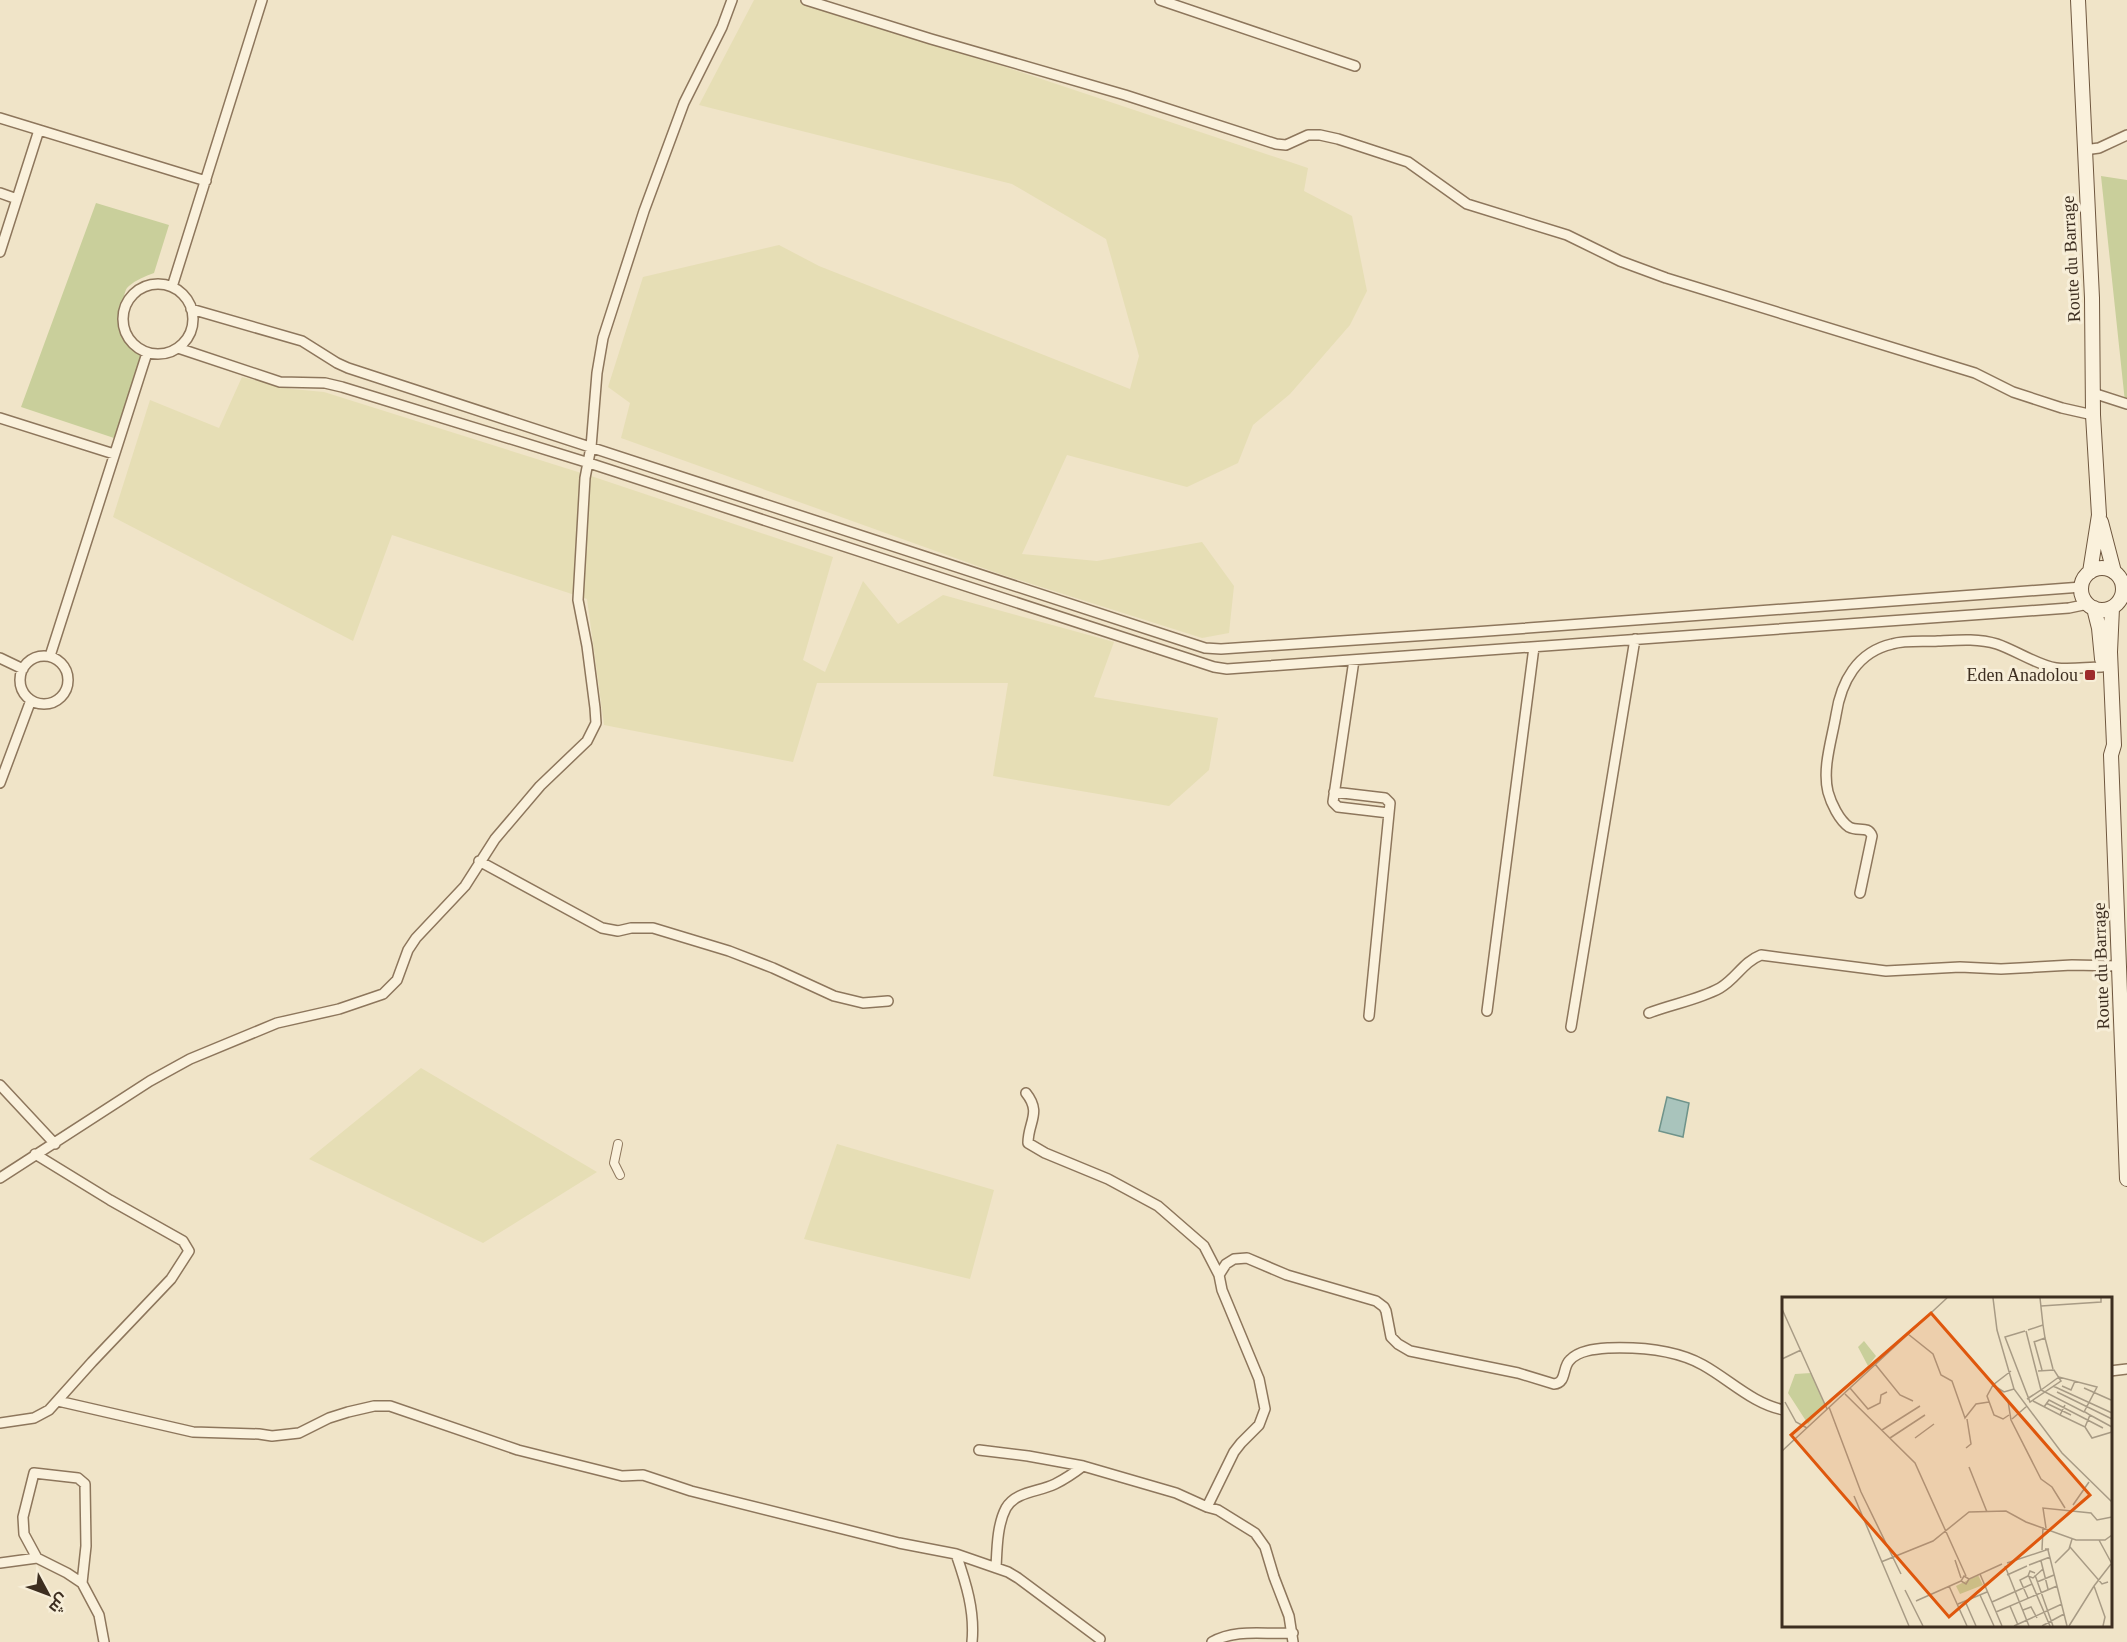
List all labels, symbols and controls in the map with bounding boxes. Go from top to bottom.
street label: Route du Barrage [2058,195,2084,323]
place label: Eden Anadolou [1967,665,2078,685]
marker: Eden Anadolou [2083,668,2097,682]
street label: Route du Barrage [2089,902,2113,1030]
inset map [1782,1297,2112,1627]
north arrow [18,1564,78,1624]
text: ش [45,1590,72,1617]

